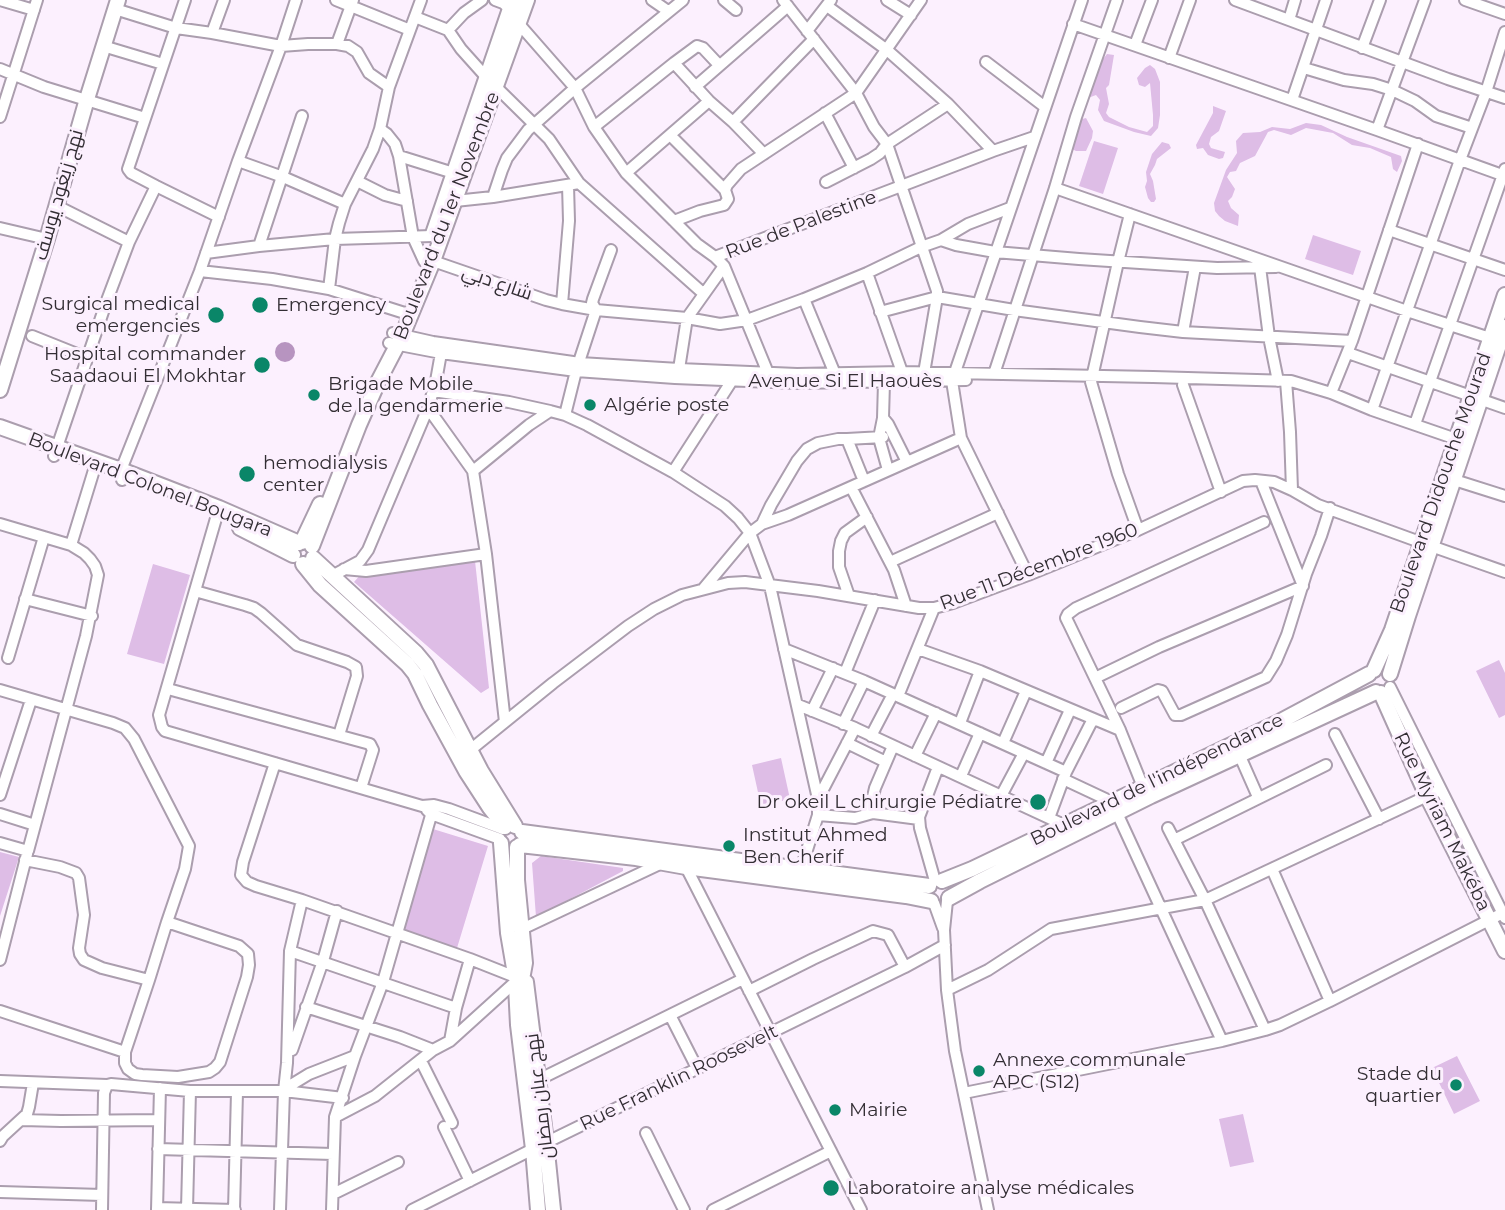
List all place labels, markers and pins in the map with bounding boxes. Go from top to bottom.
place label: Surgical medical emergencies [41,293,200,337]
place label: Emergency [276,294,386,316]
marker: Emergency [250,295,270,315]
marker: Surgical medical emergencies [206,305,226,325]
place label: Hospital commander Saadaoui El Mokhtar [44,343,246,387]
marker: Hospital commander Saadaoui El Mokhtar [252,355,272,375]
place label: Brigade Mobile de la gendarmerie [328,373,503,417]
marker: Brigade Mobile de la gendarmerie [306,387,322,403]
place label: Algérie poste [604,394,729,416]
marker: Algérie poste [582,397,598,413]
place label: hemodialysis center [263,452,387,496]
marker: hemodialysis center [237,464,257,484]
place label: Dr okeil L chirurgie Pédiatre [756,791,1022,813]
marker: Dr okeil L chirurgie Pédiatre [1028,792,1048,812]
place label: Institut Ahmed Ben Cherif [743,824,888,868]
marker: Institut Ahmed Ben Cherif [721,838,737,854]
place label: Annexe communale APC (S12) [993,1049,1186,1093]
marker: Annexe communale APC (S12) [971,1063,987,1079]
place label: Stade du quartier [1357,1063,1442,1107]
marker: Stade du quartier [1448,1077,1464,1093]
place label: Mairie [849,1099,908,1121]
marker: Mairie [827,1102,843,1118]
place label: Laboratoire analyse médicales [847,1177,1134,1199]
marker: Laboratoire analyse médicales [821,1178,841,1198]

